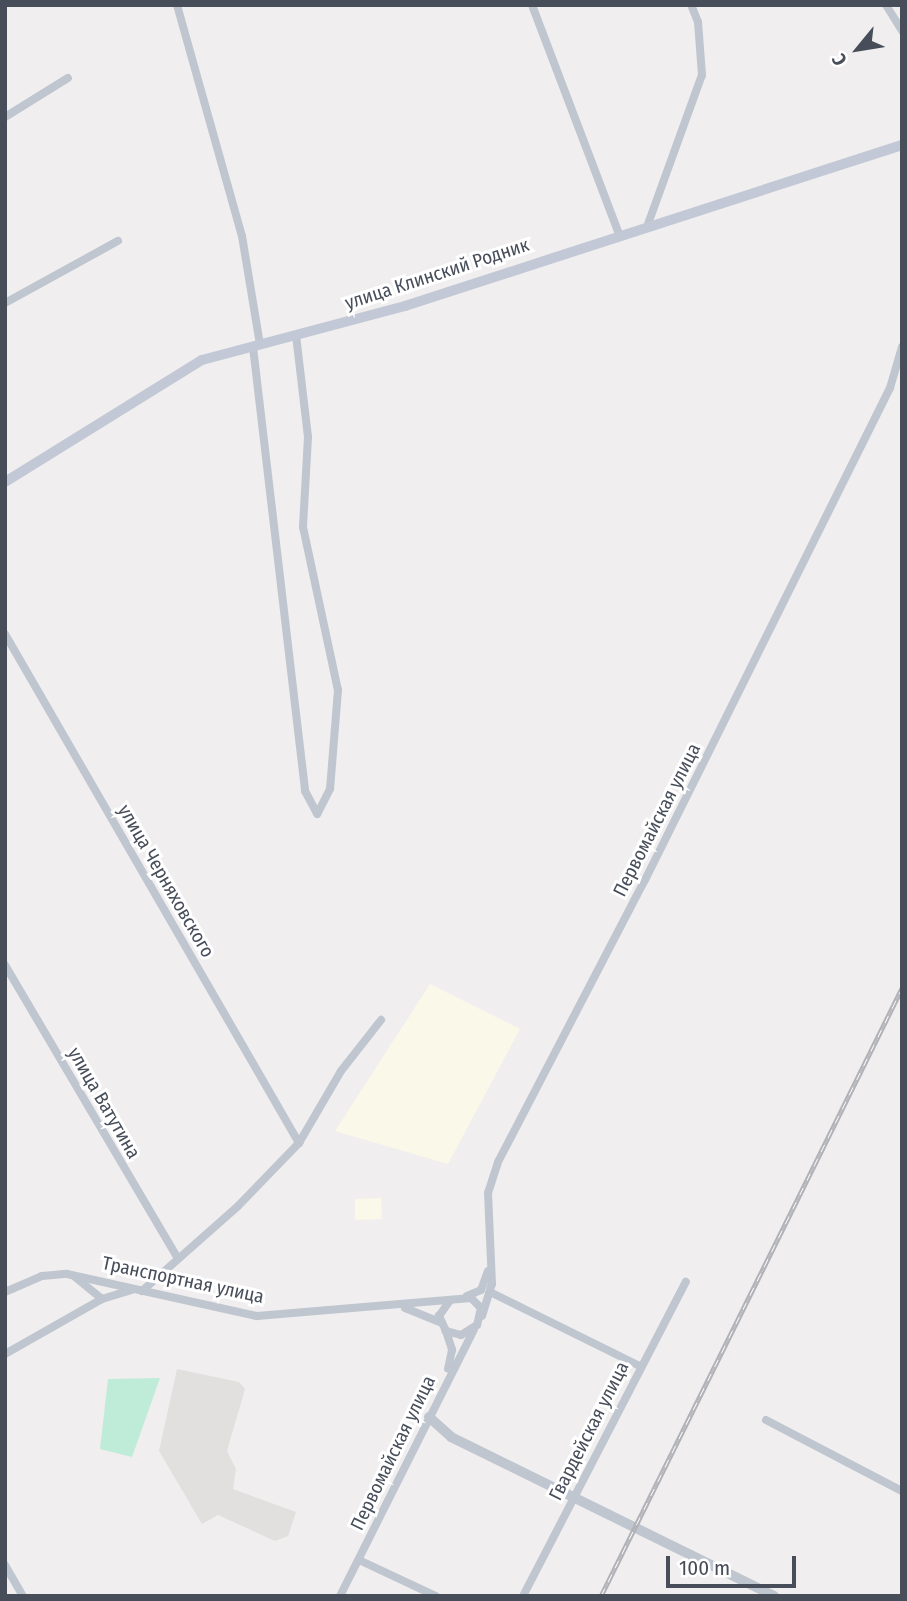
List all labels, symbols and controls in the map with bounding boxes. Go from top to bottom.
north arrow [823,14,893,84]
text: С [827,50,852,70]
street label: улица Клинский Родник [342,233,532,315]
street label: Первомайская улица [608,740,706,900]
street label: улица Черняховского [113,800,219,962]
street label: улица Ватутина [63,1043,145,1163]
street label: Транспортная улица [100,1252,266,1308]
street label: Гвардейская улица [544,1358,634,1504]
street label: Первомайская улица [346,1372,440,1534]
scale bar [669,1542,799,1586]
text: 100 m [679,1555,730,1581]

